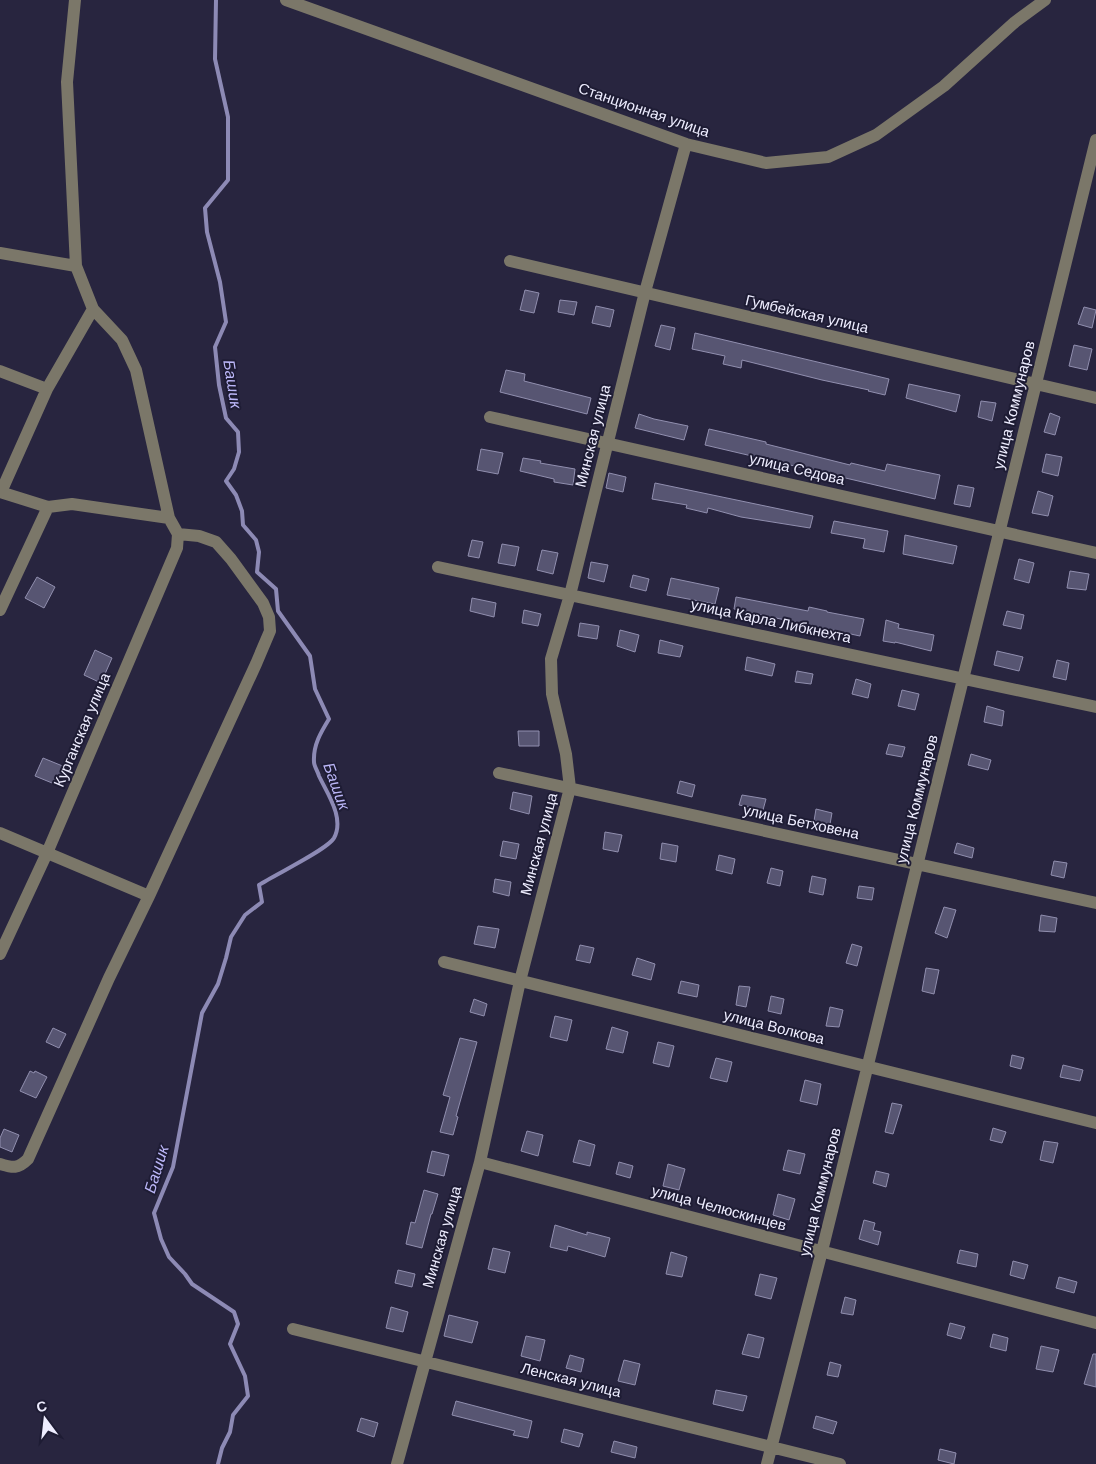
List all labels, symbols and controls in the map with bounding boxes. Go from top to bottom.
street label: Станционная улица [576,78,713,142]
street label: Гумбейская улица [743,290,871,338]
street label: улица Коммунаров [988,339,1040,471]
water label: Башик [218,358,247,411]
street label: Минская улица [571,382,616,489]
street label: улица Седова [747,448,847,490]
street label: улица Карла Либкнехта [689,594,854,648]
street label: Курганская улица [49,669,115,790]
street label: улица Коммунаров [891,733,943,865]
water label: Башик [318,760,355,814]
street label: Минская улица [516,790,562,897]
street label: улица Бетховена [741,800,862,844]
street label: улица Волкова [722,1005,827,1049]
street label: улица Коммунаров [794,1126,846,1258]
water label: Башик [139,1141,174,1196]
street label: улица Челюскинцев [650,1180,789,1236]
street label: Минская улица [418,1183,466,1290]
street label: Ленская улица [519,1358,624,1402]
north arrow [20,1394,70,1444]
text: С [34,1396,49,1416]

